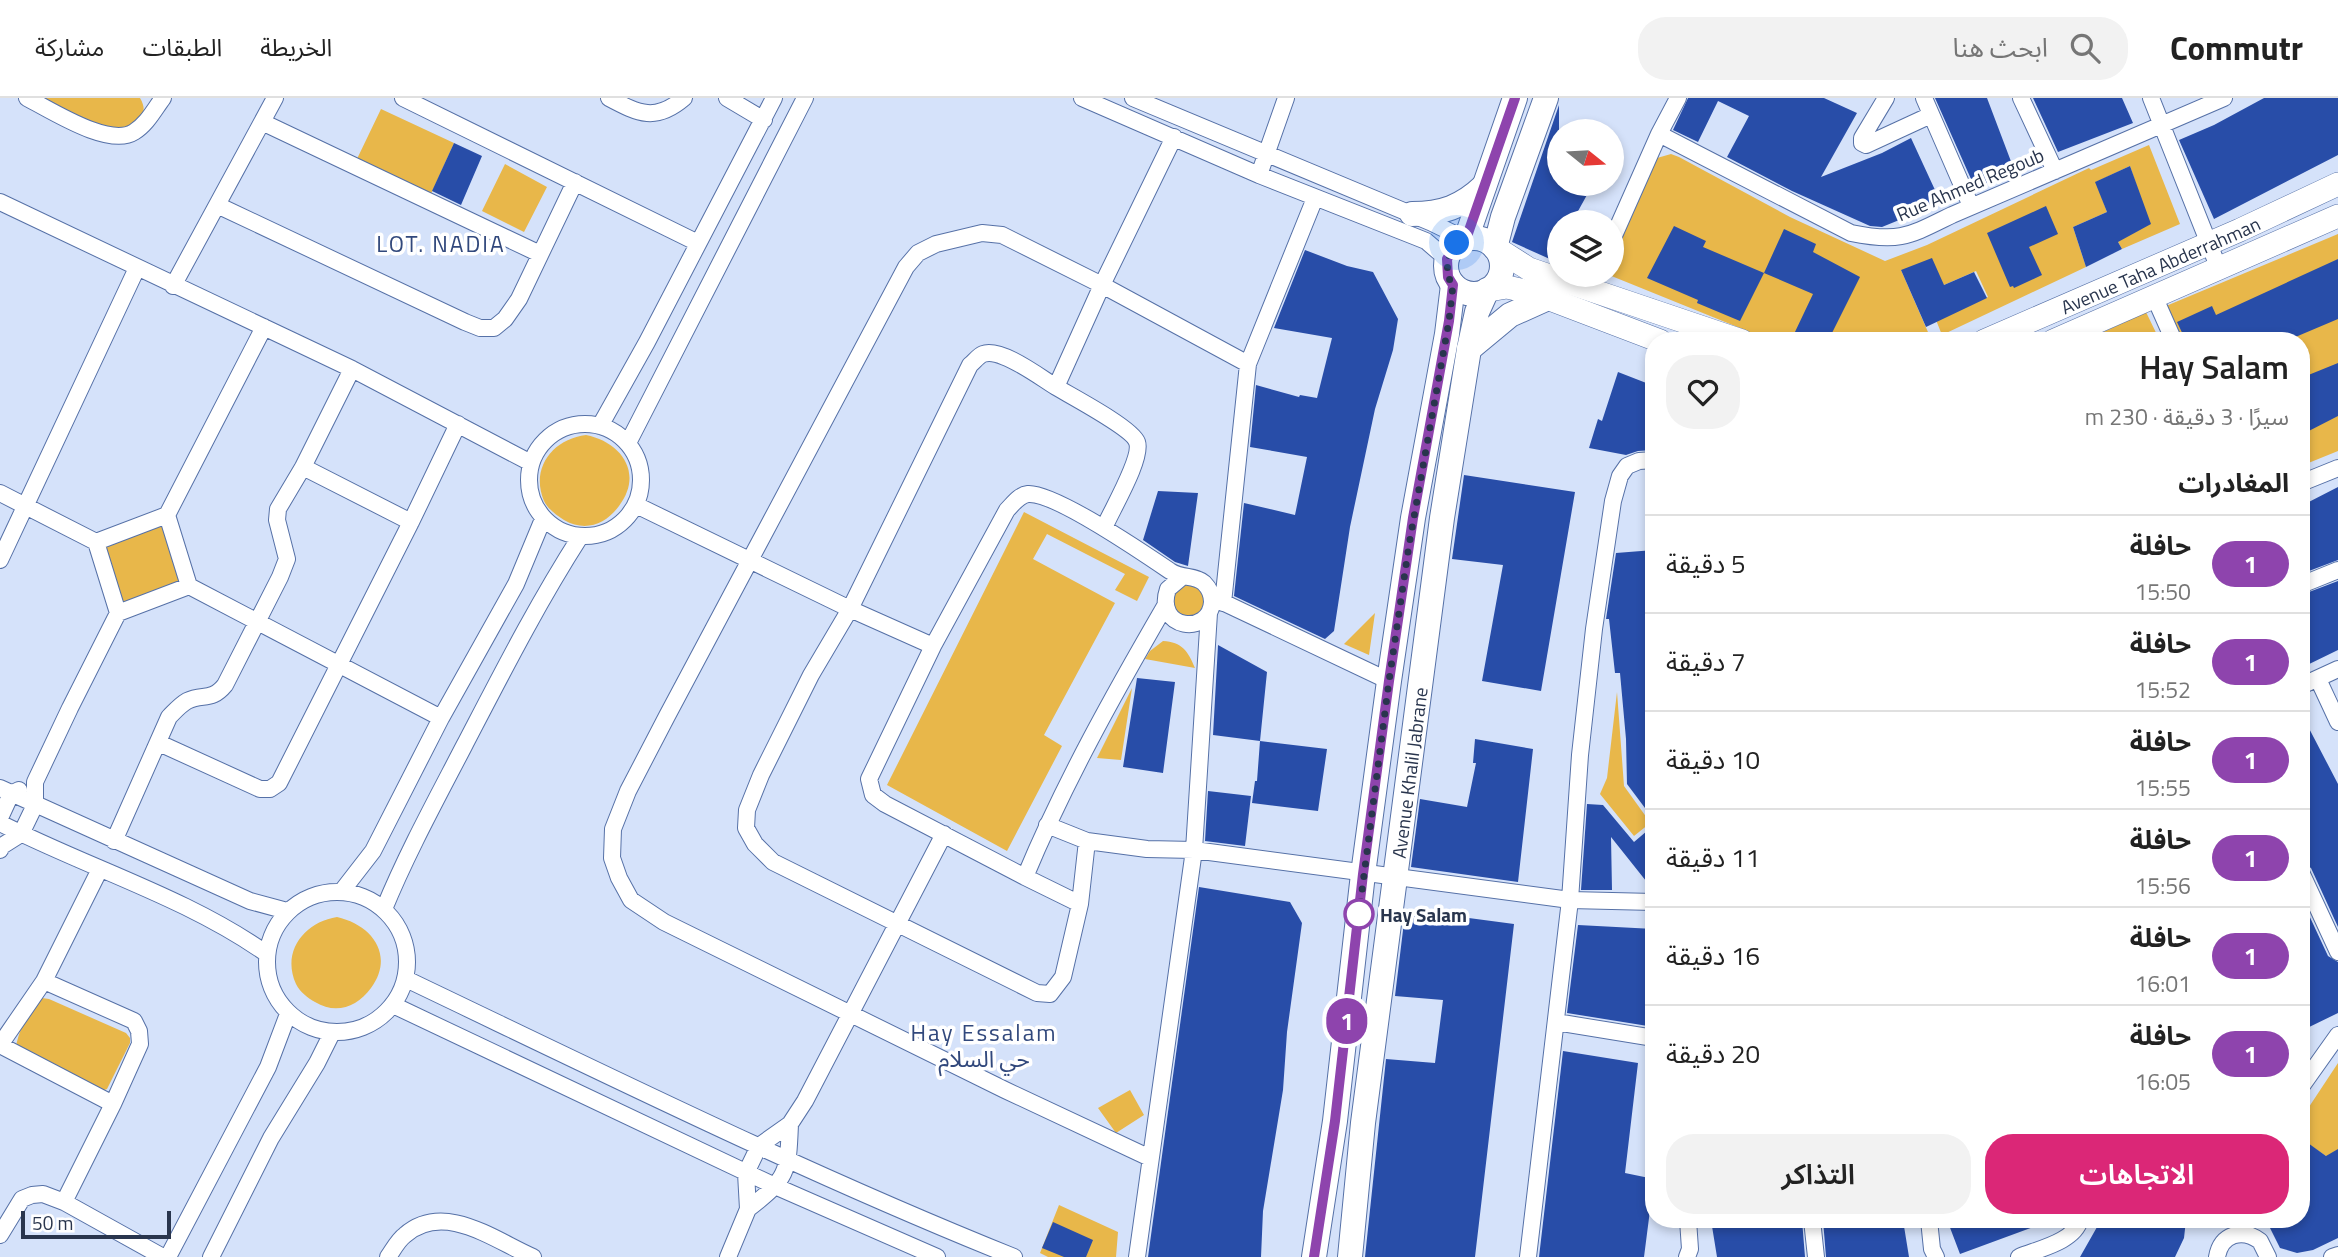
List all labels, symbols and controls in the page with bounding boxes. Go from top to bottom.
search box [1638,17,2128,80]
text: Commutr [2170,23,2303,73]
text: ابحث هنا [1953,28,2048,67]
text: مشاركة [35,29,104,65]
text: الطبقات [142,29,222,65]
text: الخريطة [260,29,332,65]
icon: search [2066,29,2104,67]
north arrow [1547,119,1624,196]
map controls [1547,119,1624,287]
street label: Rue Ahmed Regoub [1892,140,2048,228]
street label: Avenue Taha Abderrahman [2056,208,2265,321]
button: layers [1547,210,1624,287]
your location [1439,225,1474,260]
district label: LOT. NADIA [376,226,506,261]
text: Hay Salam [2139,342,2289,392]
button: heart [1666,355,1740,429]
text: سيرًا · 3 دقيقة · 230 m [2085,399,2289,434]
text: المغادرات [2178,463,2289,502]
text: حافلة [2130,526,2191,565]
text: 5 دقيقة [1666,544,1746,583]
text: 1 [2244,546,2257,582]
text: 15:50 [2134,574,2191,609]
text: حافلة [2130,624,2191,663]
text: 7 دقيقة [1666,642,1746,681]
text: 1 [2244,644,2257,680]
text: 15:52 [2134,672,2191,707]
street label: Avenue Khalil Jabrane [1383,685,1434,860]
text: حافلة [2130,722,2191,761]
text: 10 دقيقة [1666,740,1760,779]
text: 1 [2244,742,2257,778]
text: 15:55 [2134,770,2191,805]
text: حافلة [2130,820,2191,859]
text: 11 دقيقة [1666,838,1760,877]
text: 1 [2244,840,2257,876]
text: 15:56 [2134,868,2191,903]
marker: Hay Salam [1344,899,1374,929]
place label: Hay Salam [1380,900,1467,929]
text: حافلة [2130,918,2191,957]
text: 16 دقيقة [1666,936,1760,975]
text: 1 [2244,938,2257,974]
text: 16:01 [2134,966,2191,1001]
line badge: 1 [1324,998,1370,1044]
text: 1 [1340,1003,1354,1039]
district label: Hay Essalam حي السلام [911,1015,1057,1077]
text: حافلة [2130,1016,2191,1055]
text: 20 دقيقة [1666,1034,1760,1073]
text: 1 [2244,1036,2257,1072]
text: 16:05 [2134,1064,2191,1099]
button: التذاكر [1666,1134,1971,1214]
button: الاتجاهات [1985,1134,2289,1214]
scale bar [21,1208,172,1240]
text: 50 m [32,1208,73,1237]

